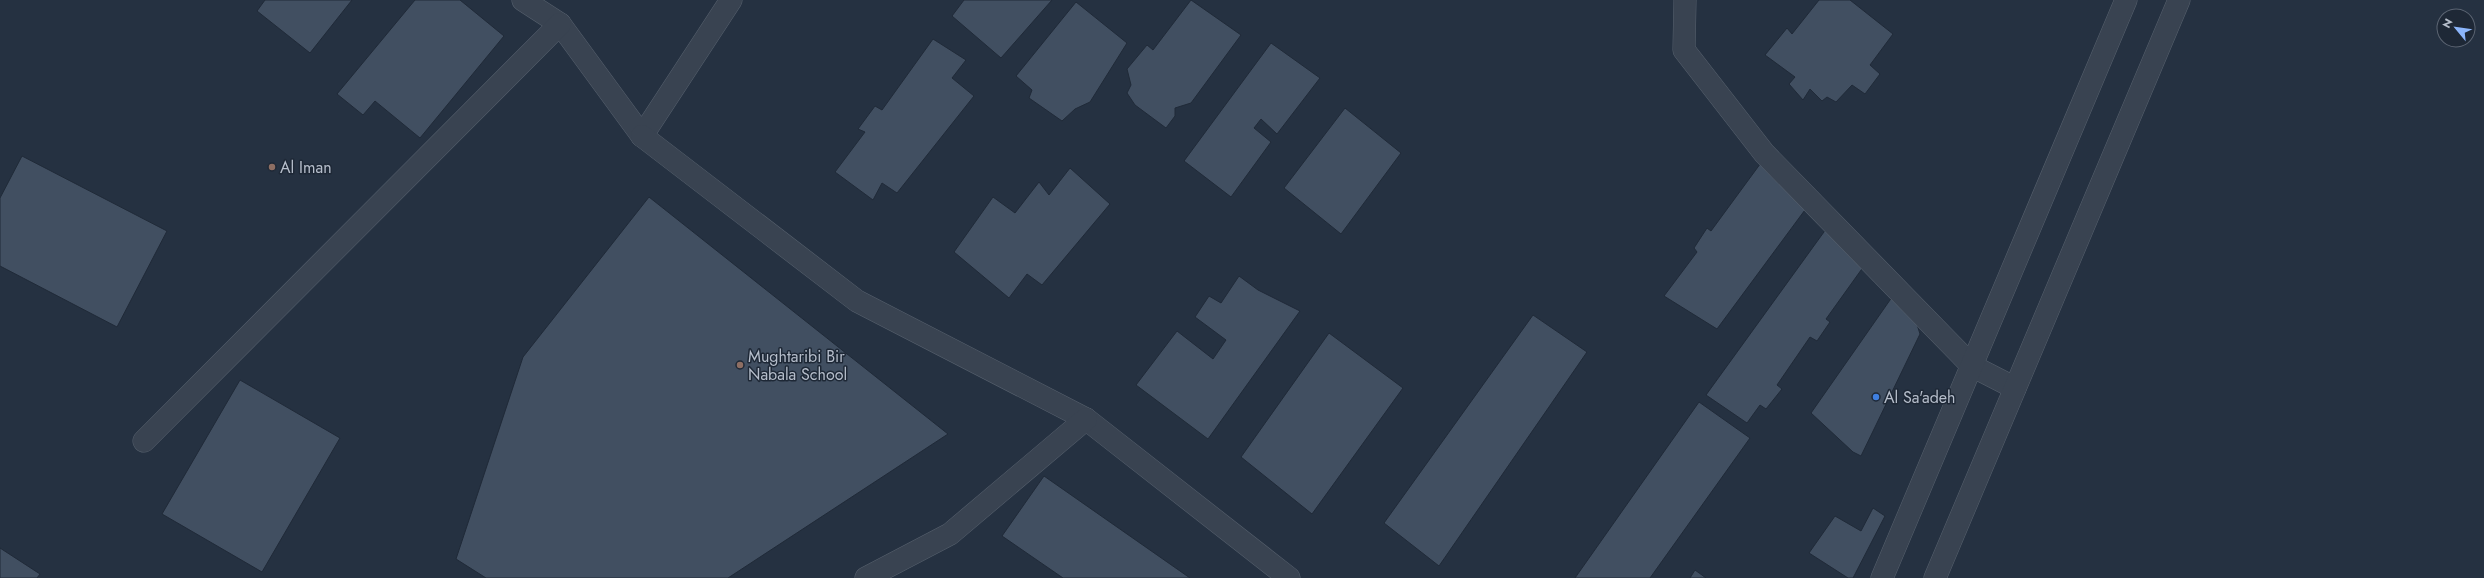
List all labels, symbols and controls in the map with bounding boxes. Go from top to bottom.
north arrow [2436,8,2476,48]
text: N [2438,15,2456,31]
place label: Al Iman [280,156,332,179]
marker: Al Iman [267,162,277,172]
place label: Mughtaribi Bir Nabala School [748,345,847,386]
marker: Mughtaribi Bir Nabala School [735,360,745,370]
place label: Al Sa'adeh [1884,386,1955,409]
marker: Al Sa'adeh [1871,392,1881,402]

